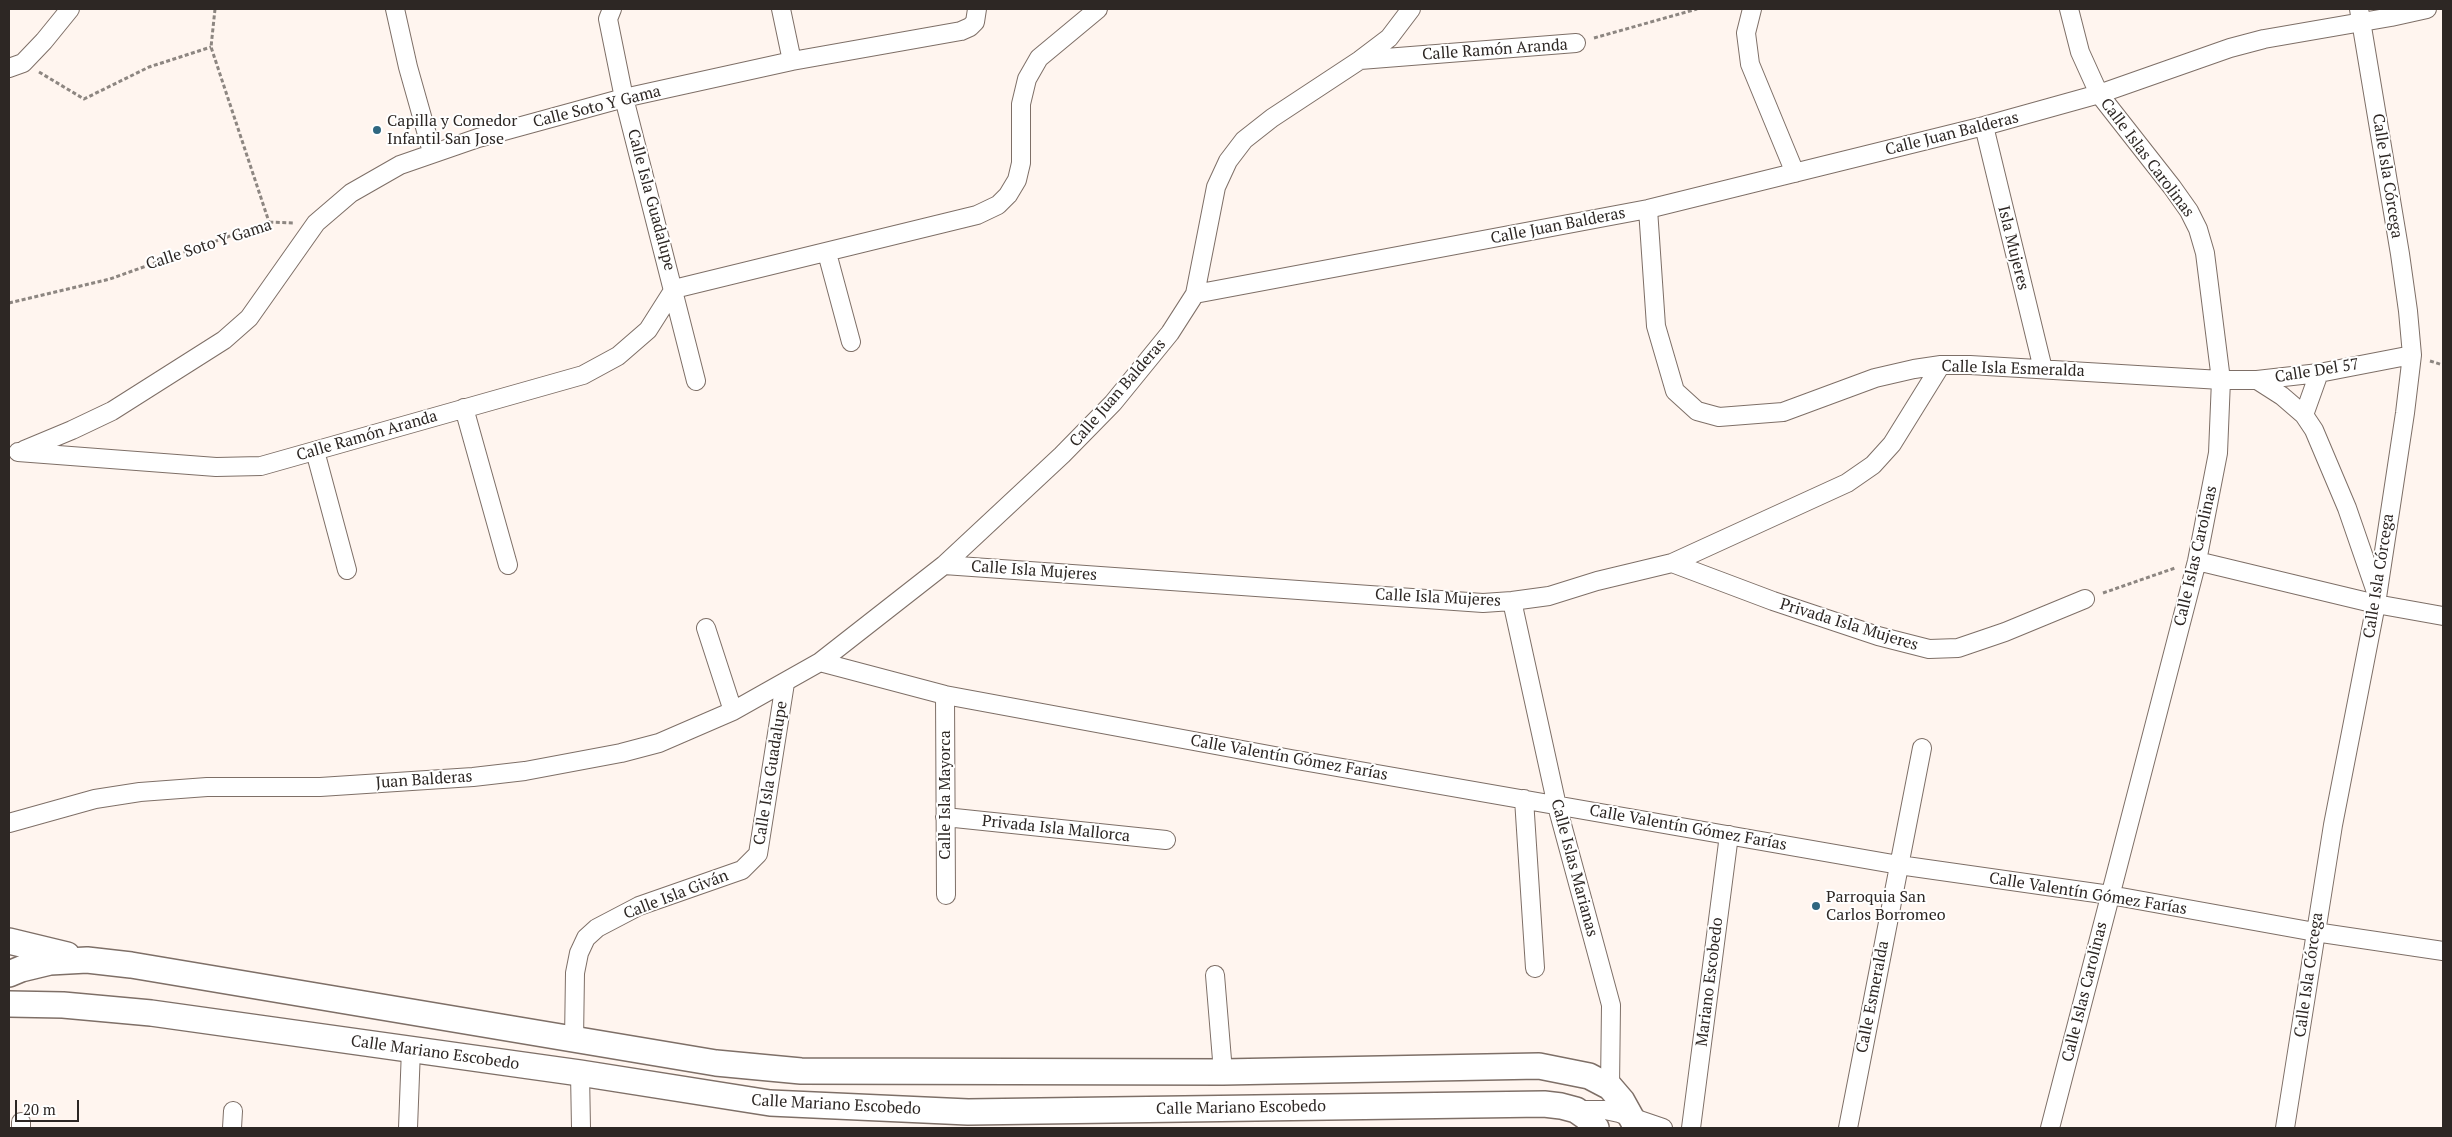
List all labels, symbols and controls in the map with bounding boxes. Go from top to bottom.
street label: Calle Ramón Aranda [1422,35,1568,65]
street label: Calle Soto Y Gama [531,82,663,132]
street label: Calle Islas Carolinas [2096,95,2198,221]
street label: Calle Juan Balderas [1883,108,2021,160]
place label: Capilla y Comedor Infantil San Jose [387,111,517,149]
street label: Calle Isla Córcega [2368,112,2406,240]
marker: Capilla y Comedor Infantil San Jose [371,124,383,136]
street label: Calle Isla Guadalupe [623,127,679,273]
street label: Calle Juan Balderas [1489,204,1627,248]
street label: Isla Mujeres [1993,204,2033,292]
street label: Calle Soto Y Gama [144,216,274,274]
street label: Calle Juan Balderas [1066,335,1170,451]
street label: Calle Del 57 [2273,355,2361,387]
street label: Calle Isla Esmeralda [1941,357,2085,381]
street label: Calle Ramón Aranda [294,407,440,465]
street label: Calle Islas Carolinas [2170,484,2222,628]
street label: Calle Isla Córcega [2360,512,2398,640]
street label: Calle Isla Mujeres [970,557,1098,585]
street label: Calle Isla Mujeres [1375,585,1501,611]
street label: Privada Isla Mujeres [1777,595,1921,655]
street label: Calle Isla Guadalupe [750,700,792,846]
street label: Calle Isla Mayorca [935,730,955,860]
street label: Calle Valentín Gómez Farías [1189,731,1389,785]
street label: Juan Balderas [375,767,473,793]
street label: Calle Islas Marianas [1546,797,1602,939]
street label: Calle Valentín Gómez Farías [1588,801,1788,855]
street label: Privada Isla Mallorca [981,812,1131,846]
street label: Calle Isla Giván [621,866,731,924]
street label: Calle Valentín Gómez Farías [1988,869,2188,919]
place label: Parroquia San Carlos Borromeo [1826,887,1946,925]
marker: Parroquia San Carlos Borromeo [1810,900,1822,912]
street label: Calle Isla Córcega [2291,911,2327,1039]
street label: Mariano Escobedo [1693,916,1727,1048]
street label: Calle Islas Carolinas [2058,920,2112,1064]
street label: Calle Esmeralda [1853,939,1893,1055]
street label: Calle Mariano Escobedo [350,1032,520,1074]
scale bar [18,1090,81,1122]
street label: Calle Mariano Escobedo [751,1091,921,1119]
street label: Calle Mariano Escobedo [1156,1097,1326,1119]
text: 20 m [23,1099,56,1119]

